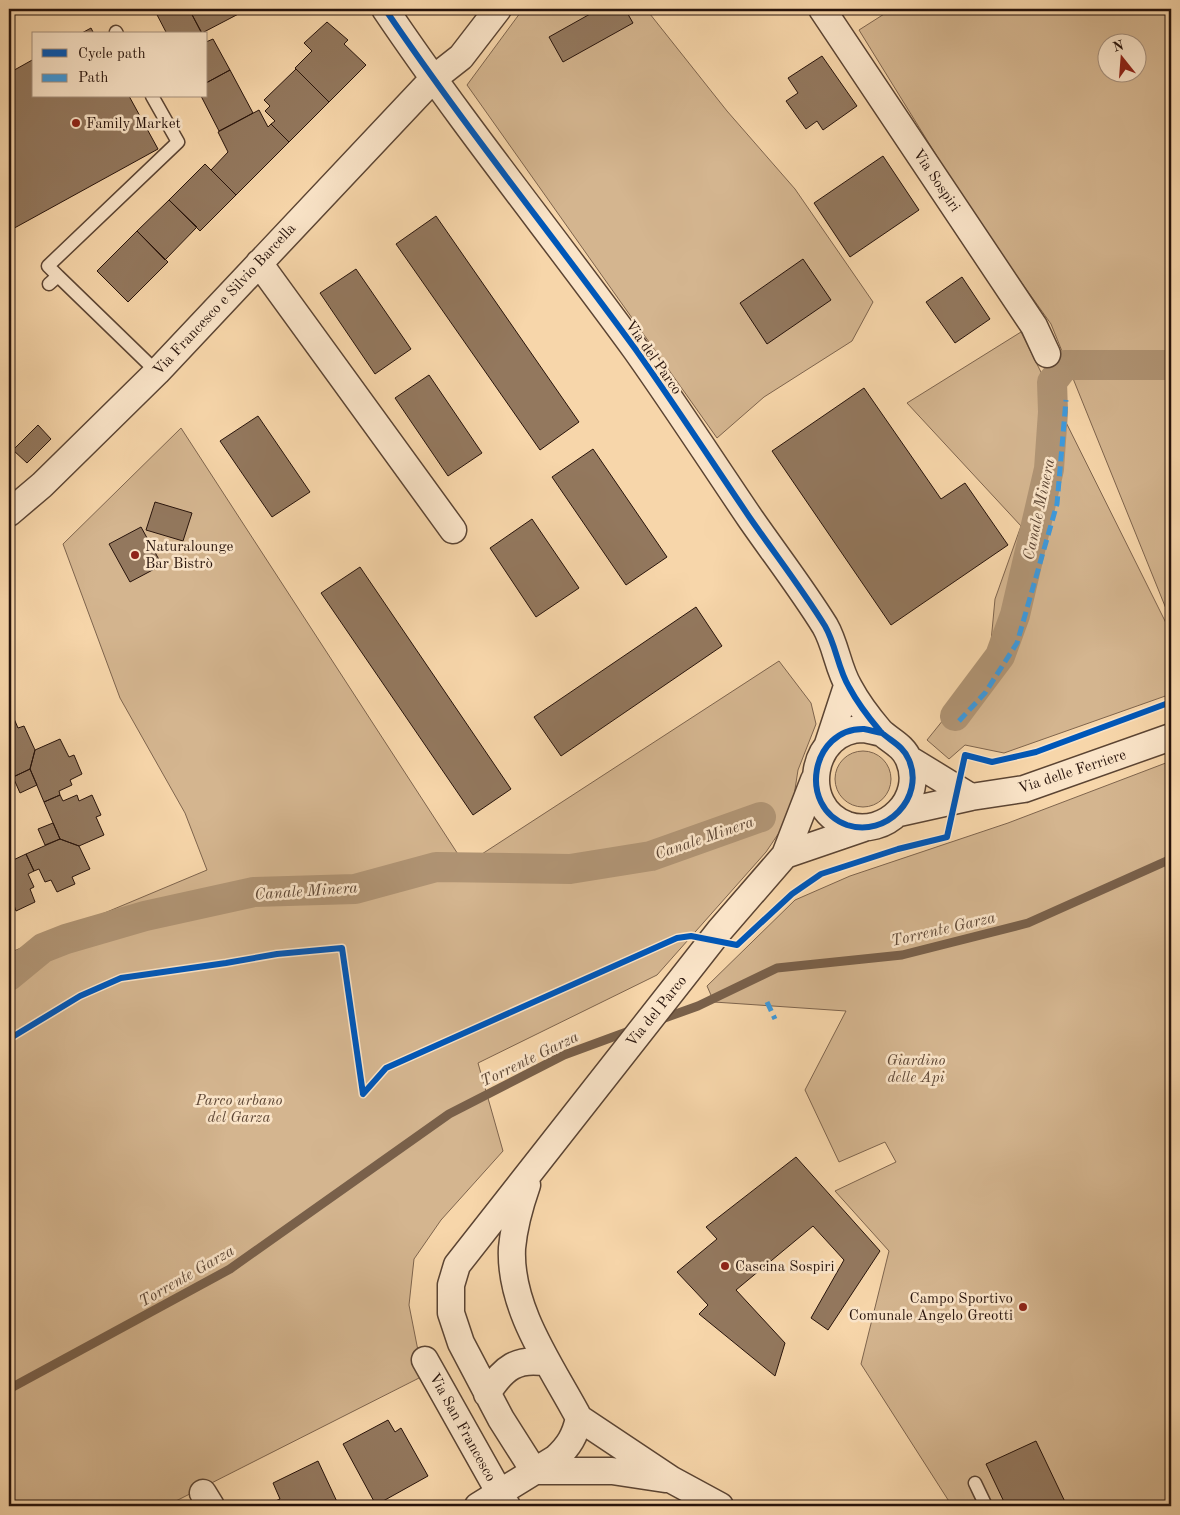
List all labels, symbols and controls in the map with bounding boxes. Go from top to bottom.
legend [32,32,208,98]
north arrow [1098,32,1148,82]
text: N [1111,38,1126,55]
text: Cycle path [78,47,146,62]
text: Path [78,71,108,86]
marker: Family Market [70,117,82,129]
place label: Family Market [86,117,181,132]
street label: Via Sospiri [909,147,962,215]
street label: Via Francesco e Silvio Barcella [151,221,300,379]
street label: Via del Parco [622,318,684,398]
water label: Canale Minera [1021,457,1059,562]
place label: Naturalounge Bar Bistrò [145,540,233,572]
marker: Naturalounge Bar Bistrò [129,549,141,561]
street label: Via delle Ferriere [1017,748,1128,797]
water label: Canale Minera [653,814,757,863]
water label: Canale Minera [254,880,359,904]
water label: Torrente Garza [890,910,998,950]
street label: Via del Parco [624,974,690,1050]
water label: Torrente Garza [478,1029,582,1090]
park label: Giardino delle Api [886,1054,946,1086]
park label: Parco urbano del Garza [195,1094,283,1126]
water label: Torrente Garza [137,1243,238,1310]
marker: Cascina Sospiri [719,1260,731,1272]
place label: Cascina Sospiri [735,1260,835,1275]
place label: Campo Sportivo Comunale Angelo Greotti [849,1292,1013,1324]
marker: Campo Sportivo Comunale Angelo Greotti [1017,1301,1029,1313]
street label: Via San Francesco [426,1371,498,1484]

